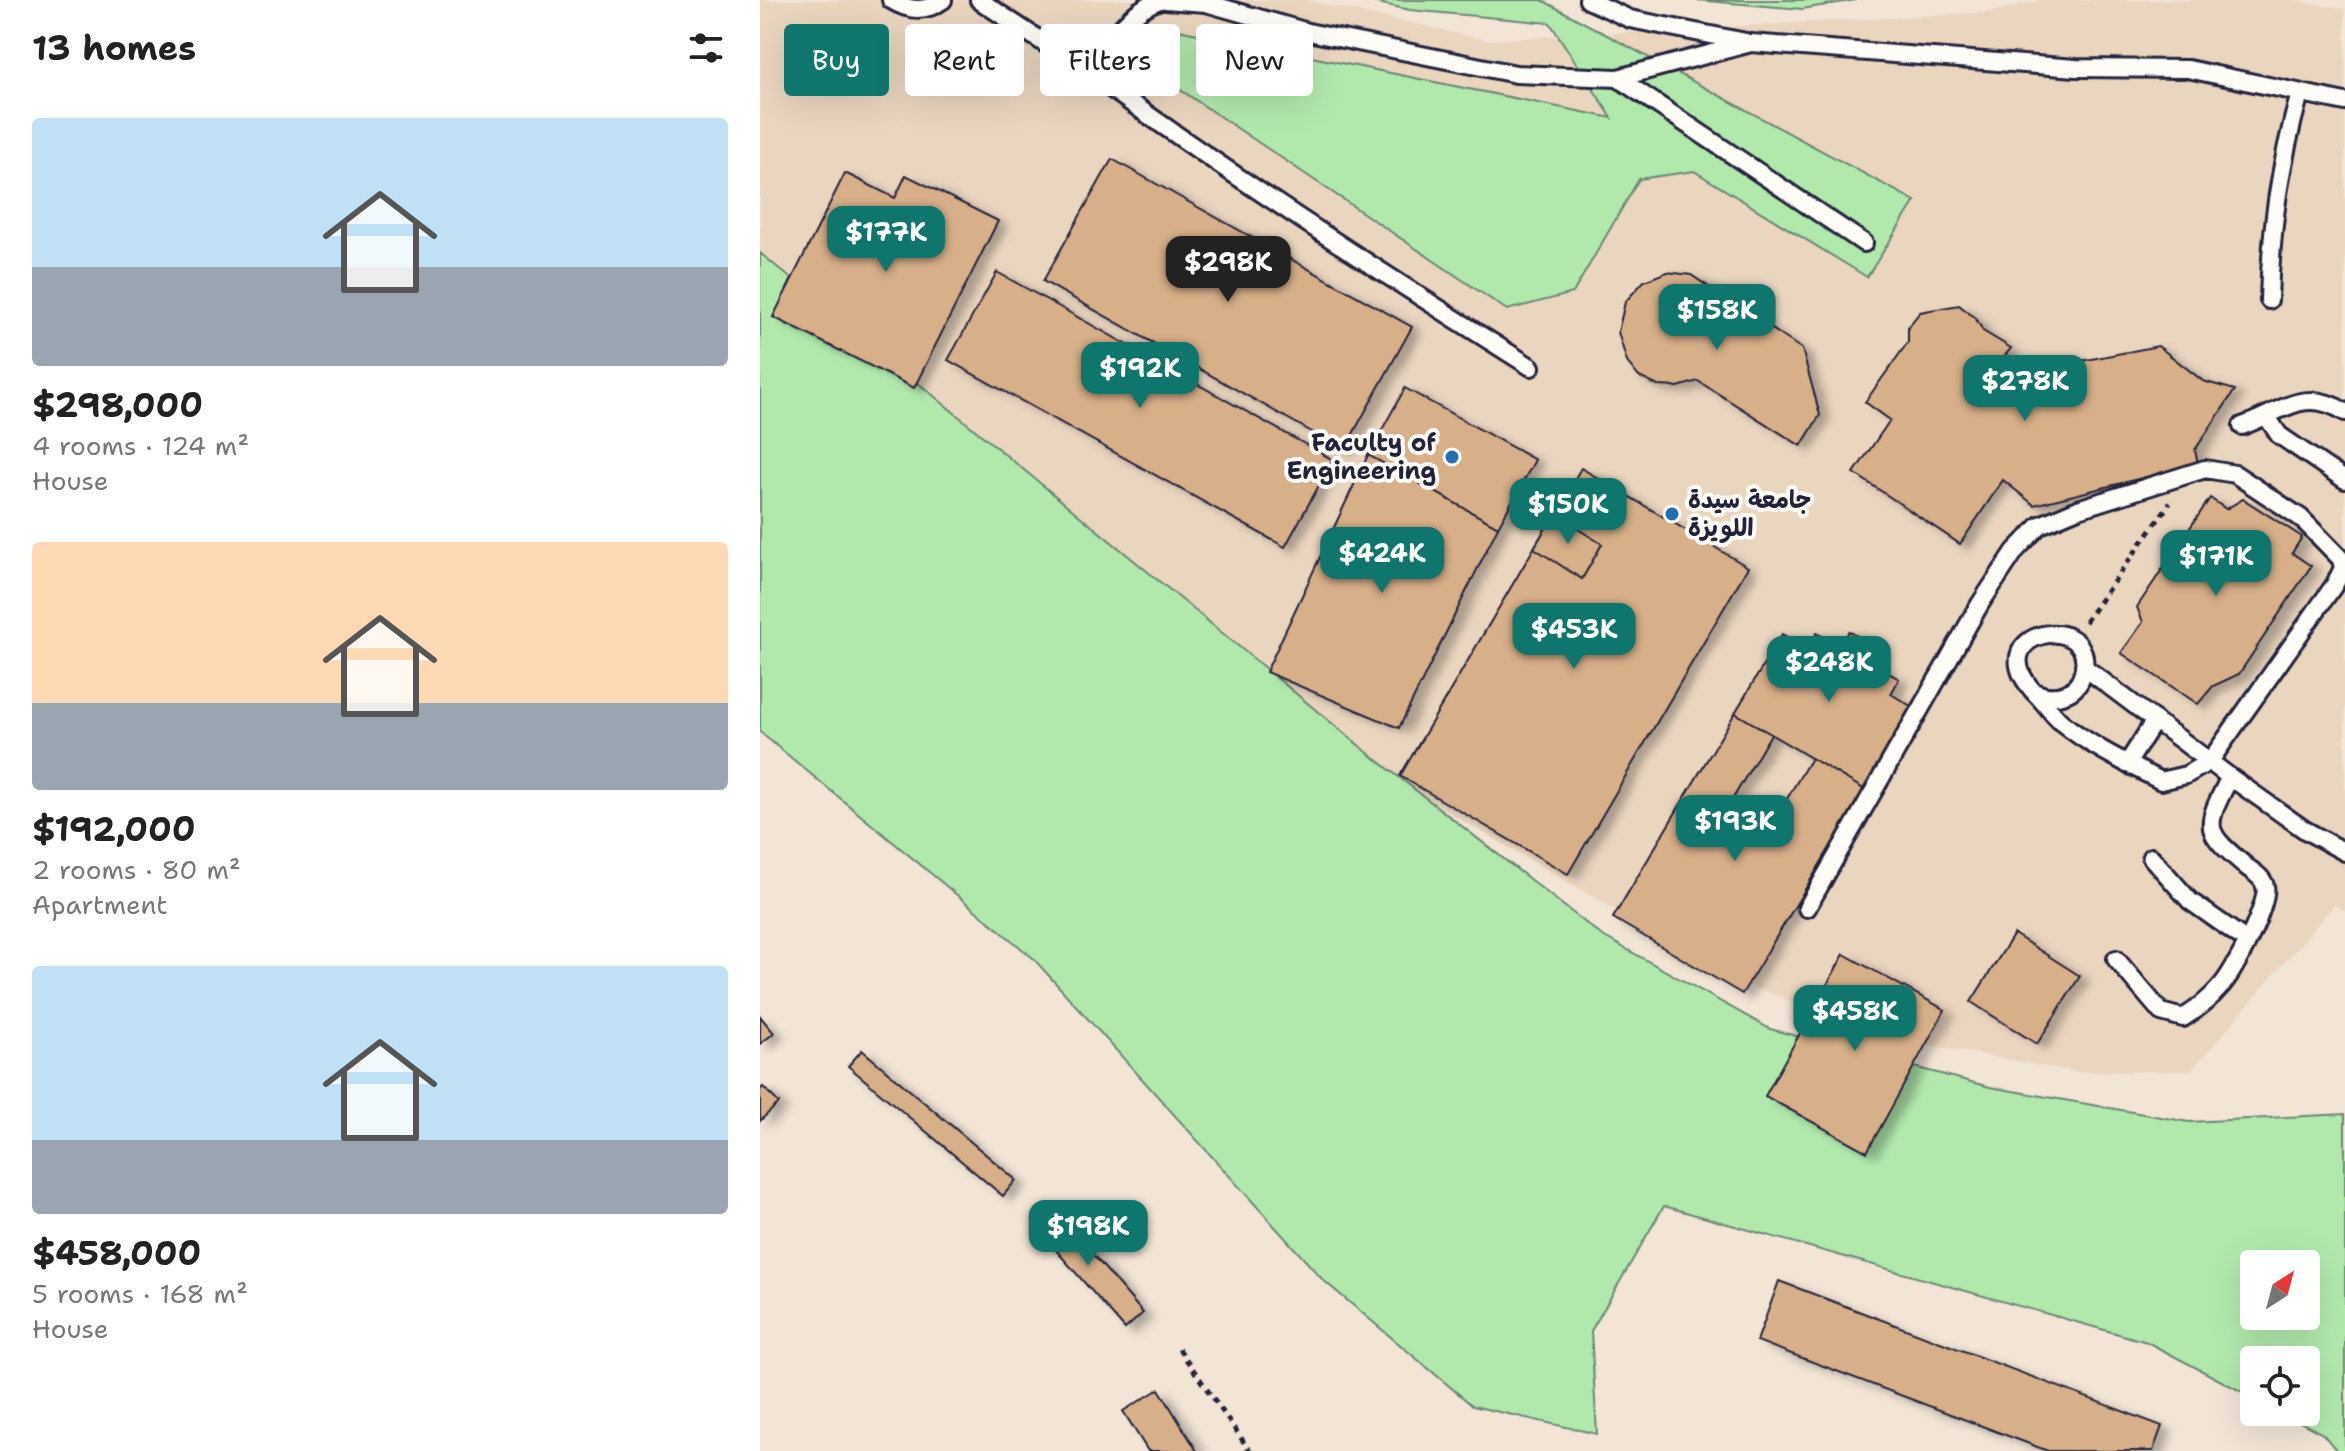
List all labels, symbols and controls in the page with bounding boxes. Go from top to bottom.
chip: Buy [784,24,889,96]
chip: Rent [905,24,1024,96]
chip: Filters [1040,24,1180,96]
chip: New [1196,24,1313,96]
text: 13 homes [32,25,196,71]
icon: filters [684,26,728,70]
icon: home [308,170,452,314]
pin: $177K [830,206,942,274]
text: $177K [845,214,927,249]
pin: $298K [1172,236,1284,304]
text: $298K [1184,244,1272,279]
pin: $158K [1661,284,1773,352]
text: $158K [1677,292,1757,327]
pin: $192K [1084,342,1196,410]
text: $192K [1099,350,1181,385]
pin: $278K [1969,355,2081,423]
text: $278K [1981,363,2069,398]
text: $298,000 [32,382,203,428]
place label: Faculty of Engineering [1287,427,1436,487]
text: 4 rooms · 124 m² [32,428,249,463]
marker: Faculty of Engineering [1443,448,1461,466]
text: House [32,463,108,498]
pin: $150K [1512,478,1624,546]
place label: جامعة سيدة اللويزة [1688,484,1811,544]
text: $150K [1528,486,1608,521]
marker: جامعة سيدة اللويزة [1663,505,1681,523]
pin: $424K [1326,527,1438,595]
pin: $171K [2160,530,2272,598]
text: $424K [1338,535,1426,570]
text: $171K [2178,538,2254,573]
icon: home [308,594,452,738]
pin: $453K [1518,603,1630,671]
text: $453K [1531,611,1617,646]
pin: $248K [1773,636,1885,704]
text: $248K [1785,644,1873,679]
pin: $193K [1679,795,1791,863]
text: $193K [1694,803,1776,838]
text: $192,000 [32,806,196,852]
text: 2 rooms · 80 m² [32,852,241,887]
text: Apartment [32,887,168,922]
pin: $458K [1799,985,1911,1053]
text: $458K [1811,993,1899,1028]
icon: home [308,1018,452,1162]
pin: $198K [1032,1200,1144,1268]
text: $198K [1047,1208,1129,1243]
text: $458,000 [32,1230,201,1276]
north arrow [2240,1250,2320,1330]
map controls [2240,1250,2320,1426]
text: 5 rooms · 168 m² [32,1276,248,1311]
text: House [32,1311,108,1346]
button: locate [2240,1346,2320,1426]

